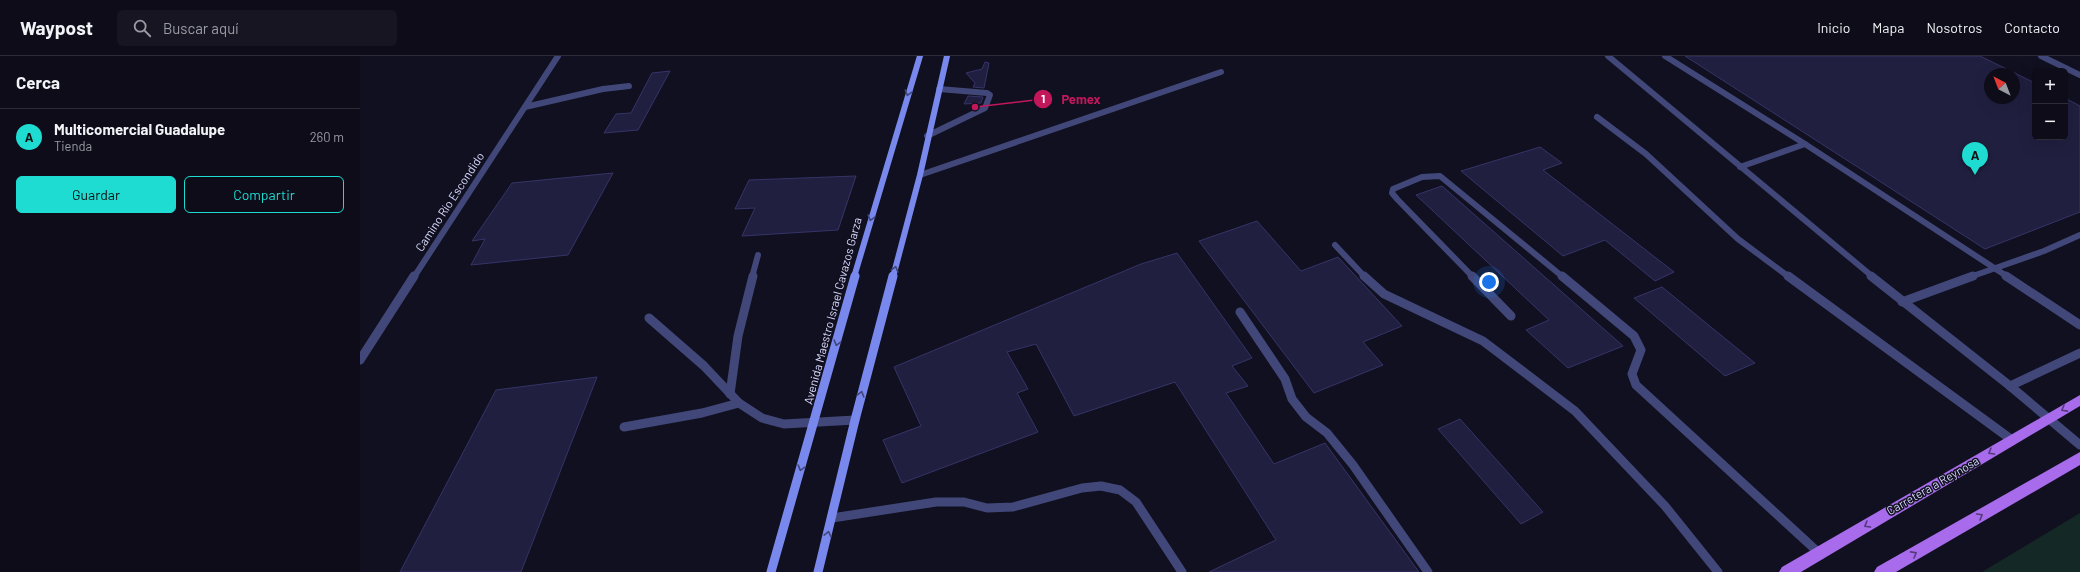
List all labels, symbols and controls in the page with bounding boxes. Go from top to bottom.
search box [117,10,397,46]
text: Waypost [20,16,93,39]
icon: search [131,17,153,39]
text: Buscar aquí [163,19,238,37]
text: Inicio [1817,19,1850,36]
text: Mapa [1872,19,1904,36]
text: Nosotros [1926,19,1982,36]
text: Contacto [2004,19,2060,36]
north arrow [1984,68,2020,104]
map controls [2032,68,2068,140]
button: + [2032,68,2068,104]
text: Cerca [16,72,60,92]
callout: Pemex [1033,87,1108,112]
one-way arrow [904,90,913,97]
text: 1 [1041,91,1045,105]
text: Pemex [1061,91,1101,107]
button: − [2032,104,2068,140]
text: Multicomercial Guadalupe [54,120,225,138]
text: A [25,129,33,145]
text: 260 m [310,129,344,145]
text: Tienda [54,138,92,154]
pin: A [1962,142,1988,175]
street label: Camino Río Escondido [412,149,486,254]
button: Guardar [16,176,176,213]
button: Compartir [184,176,344,213]
one-way arrow [867,214,876,221]
street label: Avenida Maestro Israel Cavazos Garza [800,216,864,406]
one-way arrow [890,265,899,272]
your location [1479,272,1499,292]
one-way arrow [833,340,841,347]
one-way arrow [857,391,865,397]
one-way arrow [2061,404,2068,411]
one-way arrow [1988,448,1995,455]
street label: Carretera a Reynosa [1884,453,1981,517]
one-way arrow [797,465,806,472]
one-way arrow [1976,514,1983,521]
one-way arrow [1864,521,1871,528]
one-way arrow [823,531,831,537]
one-way arrow [1910,551,1917,558]

